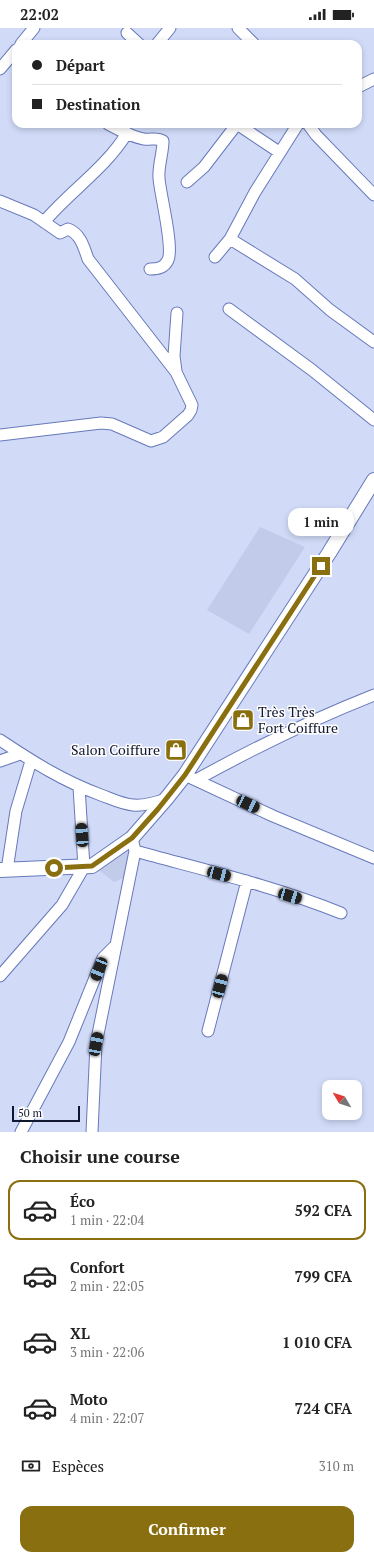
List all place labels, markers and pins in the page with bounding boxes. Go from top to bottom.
place label: Très Très Fort Coiffure [258,702,338,737]
shop icon: Très Très Fort Coiffure [230,707,256,733]
shop icon: Salon Coiffure [163,737,189,763]
place label: Salon Coiffure [71,740,160,759]

